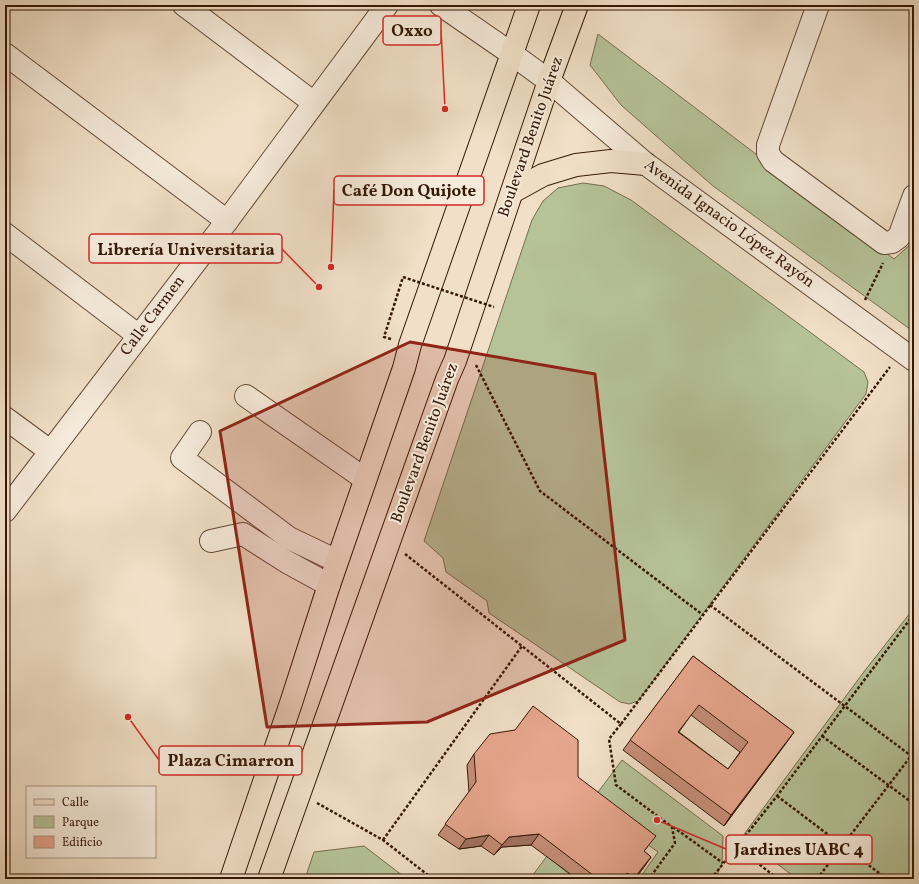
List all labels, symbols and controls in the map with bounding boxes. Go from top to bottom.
callout: Oxxo [383,16,441,45]
text: Oxxo [391,20,433,43]
street label: Boulevard Benito Juárez [493,54,569,220]
street label: Avenida Ignacio López Rayón [639,154,819,294]
callout: Café Don Quijote [334,176,484,205]
text: Café Don Quijote [342,180,476,203]
callout: Librería Universitaria [89,234,282,263]
text: Librería Universitaria [97,239,275,262]
street label: Calle Carmen [116,271,190,361]
street label: Boulevard Benito Juárez [386,360,464,526]
callout: Plaza Cimarron [159,746,302,775]
text: Plaza Cimarron [168,750,294,773]
legend [26,786,156,858]
text: Calle [62,795,89,811]
text: Parque [62,815,99,831]
text: Edificio [62,835,102,851]
callout: Jardines UABC 4 [726,835,872,864]
text: Jardines UABC 4 [733,839,864,862]

